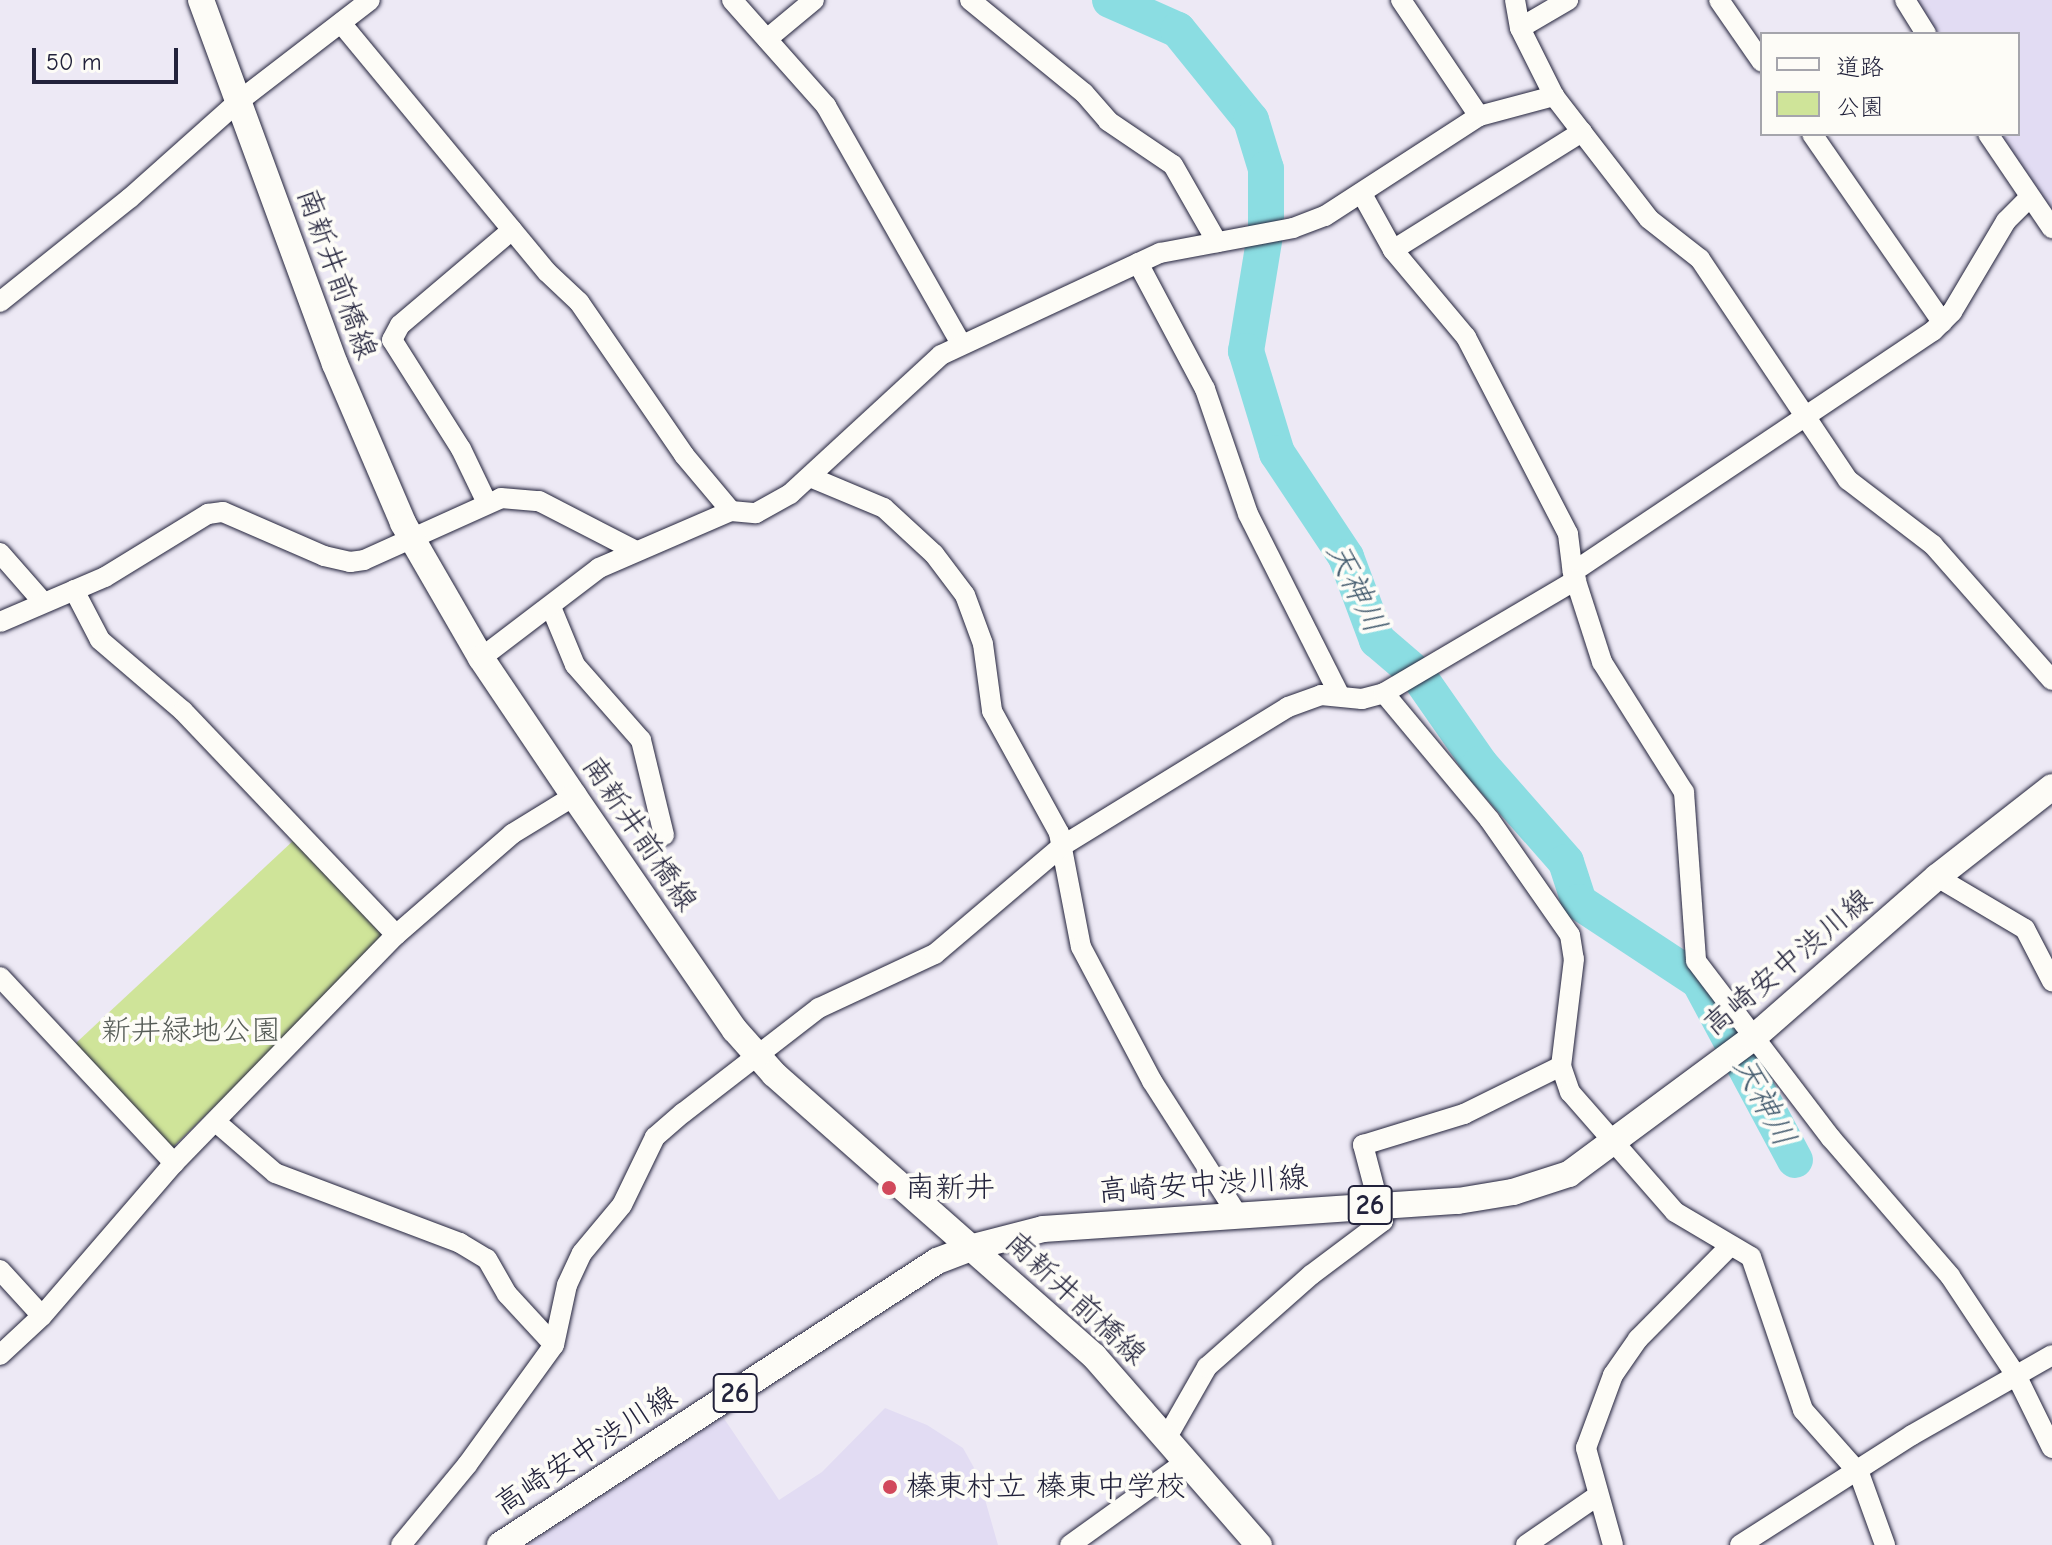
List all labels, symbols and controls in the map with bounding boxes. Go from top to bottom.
scale bar [36,32,182,82]
legend [1760,32,2020,136]
text: 50 m [46,48,102,76]
text: 道路 [1836,53,1884,81]
text: 公園 [1836,93,1884,121]
street label: 南新井前橋線 [288,183,384,365]
water label: 天神川 [1318,536,1394,640]
street label: 南新井前橋線 [574,749,704,919]
street label: 高崎安中渋川線 [1696,882,1880,1044]
park label: 新井緑地公園 [101,1013,281,1049]
water label: 天神川 [1725,1051,1803,1153]
street label: 高崎安中渋川線 [1097,1160,1309,1210]
place label: 南新井 [905,1170,995,1206]
marker: 南新井 [880,1179,898,1197]
road number: 26 [1346,1181,1394,1229]
street label: 南新井前橋線 [997,1224,1153,1374]
road number: 26 [711,1369,759,1417]
street label: 高崎安中渋川線 [488,1379,684,1523]
place label: 榛東村立 榛東中学校 [906,1469,1186,1505]
marker: 榛東村立 榛東中学校 [881,1478,899,1496]

